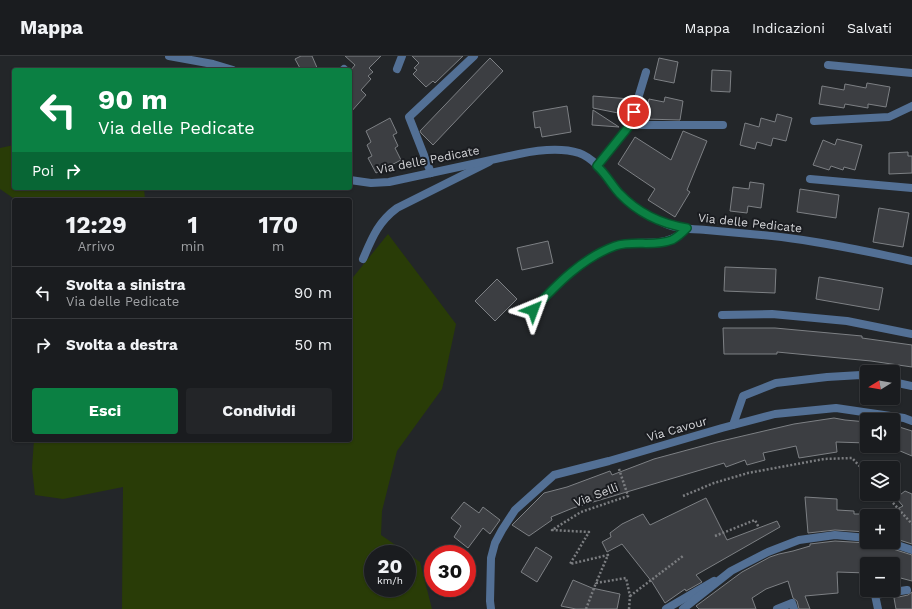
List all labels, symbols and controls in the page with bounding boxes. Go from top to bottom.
text: Mappa [20,16,83,39]
text: Mappa [685,20,730,36]
text: Indicazioni [752,20,825,36]
text: Salvati [847,20,892,36]
text: 90 m [98,83,168,116]
icon: left [32,84,84,136]
pin [617,95,651,129]
icon: arrive [623,101,645,123]
text: Via delle Pedicate [98,117,255,138]
street label: Via delle Pedicate [375,143,481,177]
icon: right [62,160,84,182]
text: Poi [32,162,54,180]
text: 12:29 [66,211,127,239]
text: 1 [187,211,198,239]
text: 170 [258,211,298,239]
street label: Via delle Pedicate [697,211,803,235]
text: Arrivo [78,239,115,254]
text: min [181,239,205,254]
text: m [272,239,284,254]
text: Svolta a sinistra [66,276,186,294]
icon: left [32,282,54,304]
text: 90 m [294,284,332,302]
position arrow [512,289,554,331]
text: Via delle Pedicate [66,294,179,309]
icon: right [32,334,54,356]
text: Svolta a destra [66,336,178,354]
text: 50 m [295,336,332,354]
north arrow [860,365,900,405]
map controls [860,365,900,597]
button: Esci [32,388,178,434]
button: Condividi [186,388,332,434]
button: sound [860,413,900,453]
street label: Via Cavour [645,414,709,444]
button: layers [860,461,900,501]
street label: Via Selli [572,480,620,510]
button: + [860,509,900,549]
speed limit sign: 30 [424,545,476,597]
text: 20 [378,554,402,578]
button: − [860,557,900,597]
text: km/h [377,575,403,586]

